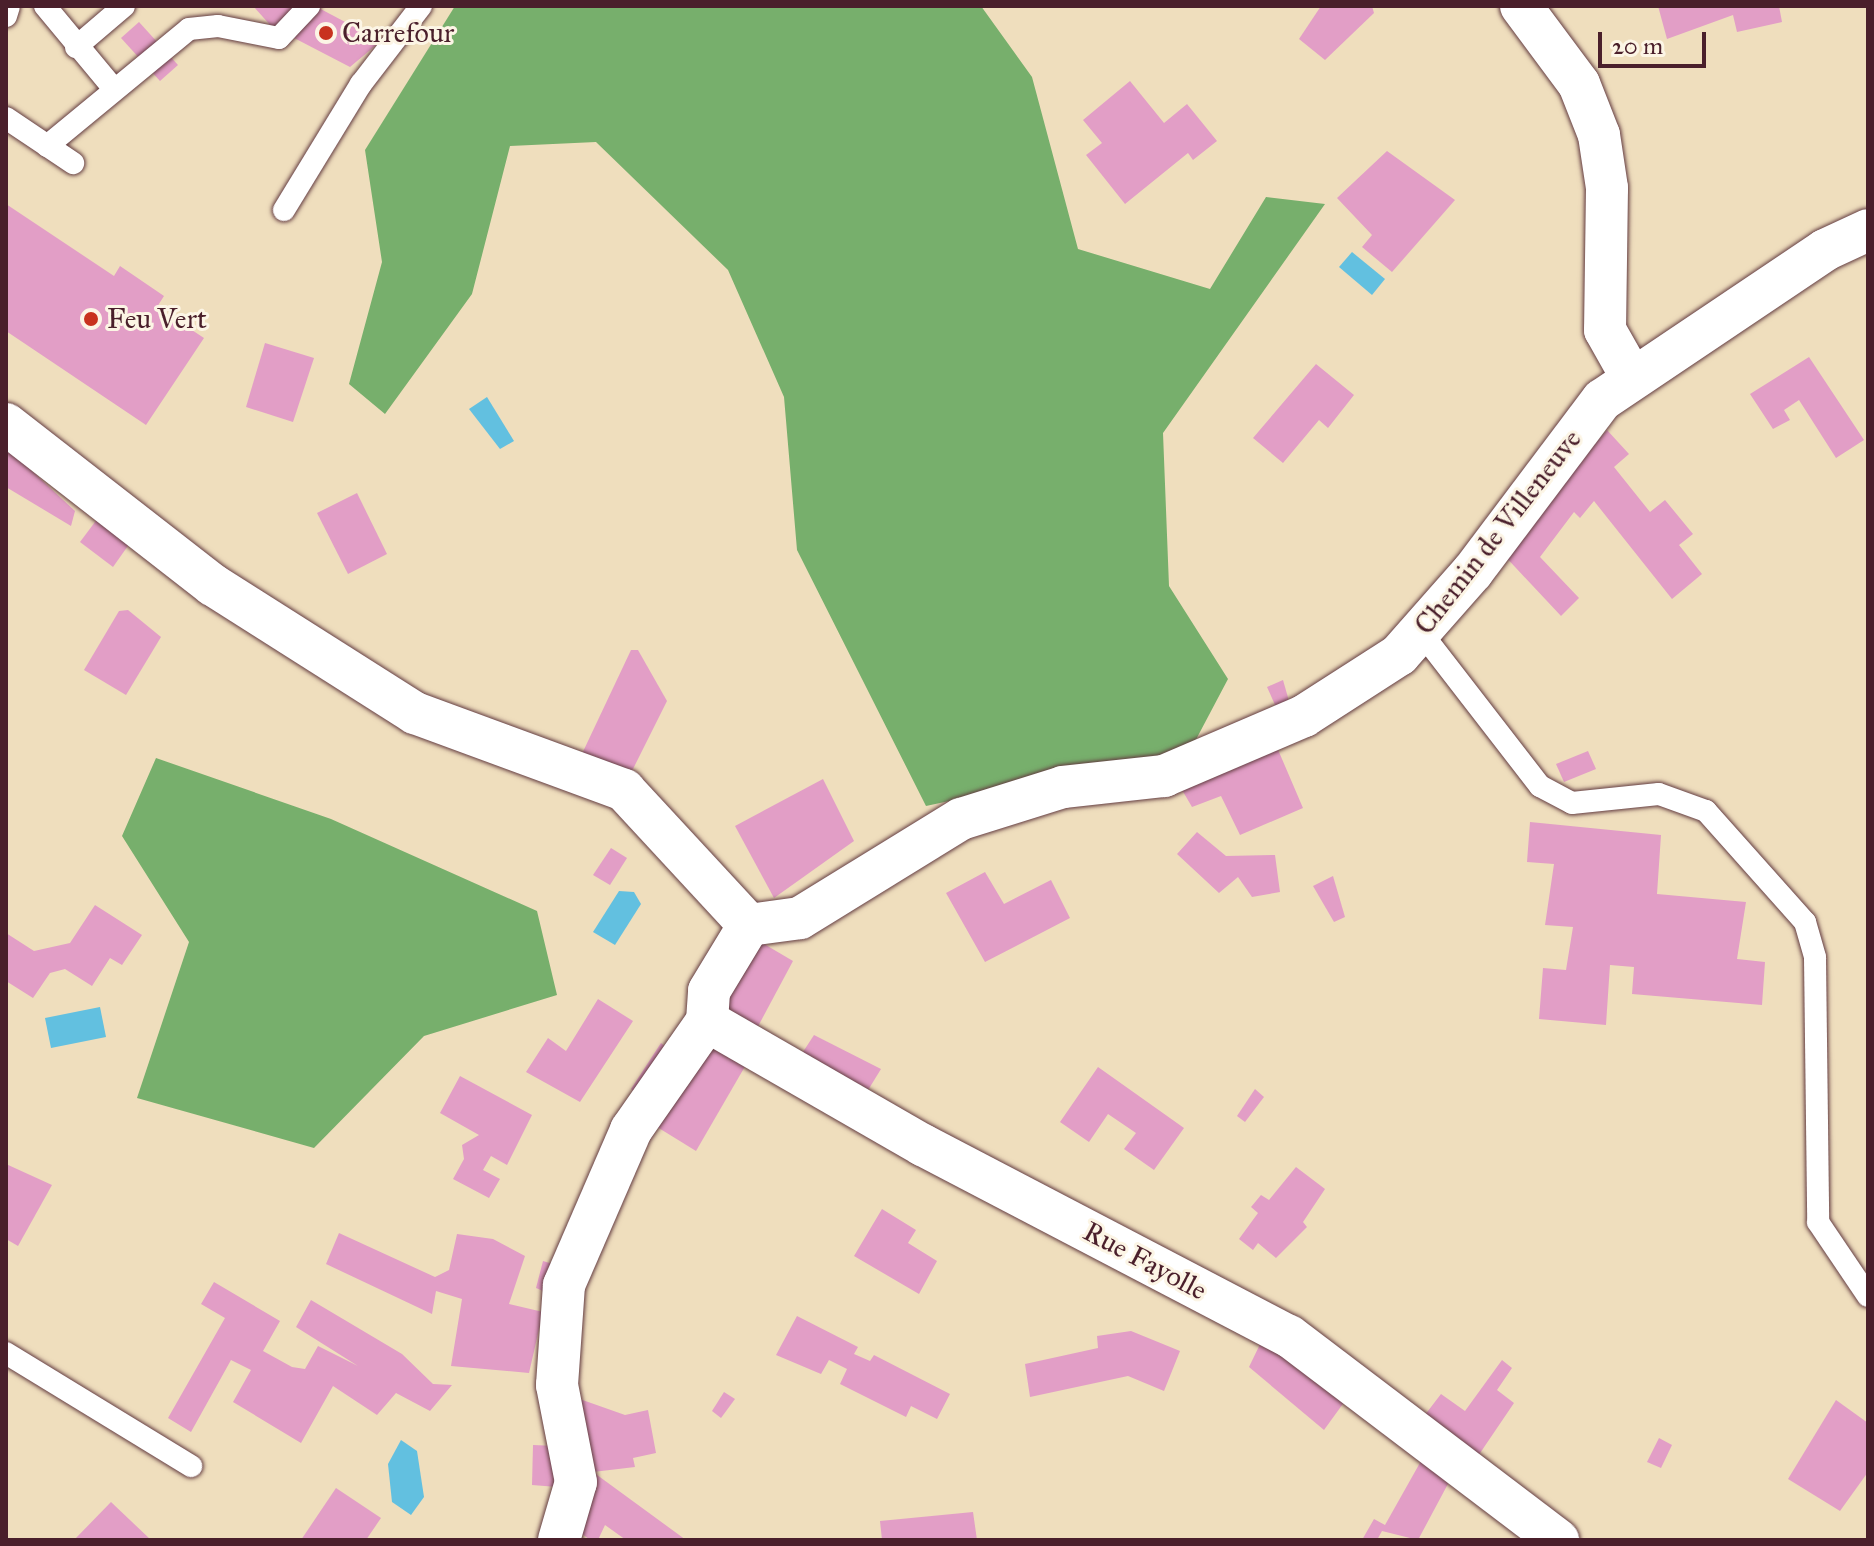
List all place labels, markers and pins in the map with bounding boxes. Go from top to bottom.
place label: Carrefour [342,16,454,50]
marker: Carrefour [317,24,335,42]
place label: Feu Vert [107,302,207,336]
marker: Feu Vert [82,310,100,328]

